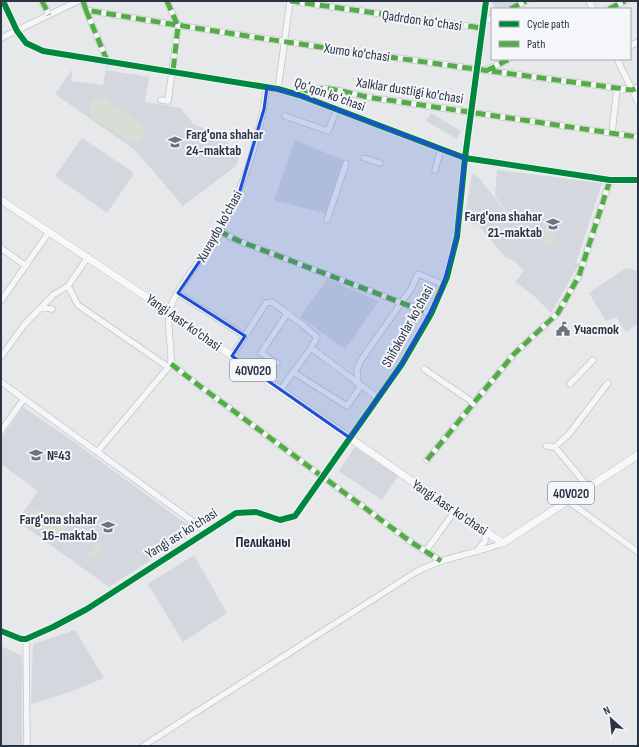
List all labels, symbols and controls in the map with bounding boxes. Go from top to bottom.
street label: Qadrdon koʻchasi [381,6,463,35]
legend [491,8,631,60]
text: Cycle path [527,17,569,32]
text: Path [527,37,545,52]
street label: Xumo ko'chasi [322,39,391,66]
street label: Xalklar dustligi ko'chasi [354,73,465,107]
street label: Qoʻqon koʻchasi [292,74,368,115]
place label: Farg'ona shahar 24-maktab [186,126,264,159]
school or university icon: Farg'ona shahar 24-maktab [167,134,183,150]
street label: Xuvaydo ko'chasi [192,188,246,266]
place label: Farg'ona shahar 21-maktab [465,208,543,241]
school or university icon: Farg'ona shahar 21-maktab [545,216,561,232]
street label: Shifokorlar ko'chasi [378,282,437,370]
street label: Yangi Aasr ko'chasi [143,290,224,355]
public building icon: Участок [555,321,571,337]
place label: Участок [574,321,619,338]
road number: 40V020 [230,359,276,381]
school or university icon: №43 [28,447,44,463]
place label: №43 [47,447,71,464]
street label: Yangi Aasr ko'chasi [409,476,491,539]
road number: 40V020 [548,482,594,504]
street label: Yangi asr ko'chasi [142,505,220,562]
place label: Farg'ona shahar 16-maktab [20,511,98,544]
school or university icon: Farg'ona shahar 16-maktab [100,519,116,535]
district label: Пеликаны [236,533,290,552]
north arrow [591,699,631,739]
text: N [601,703,612,718]

